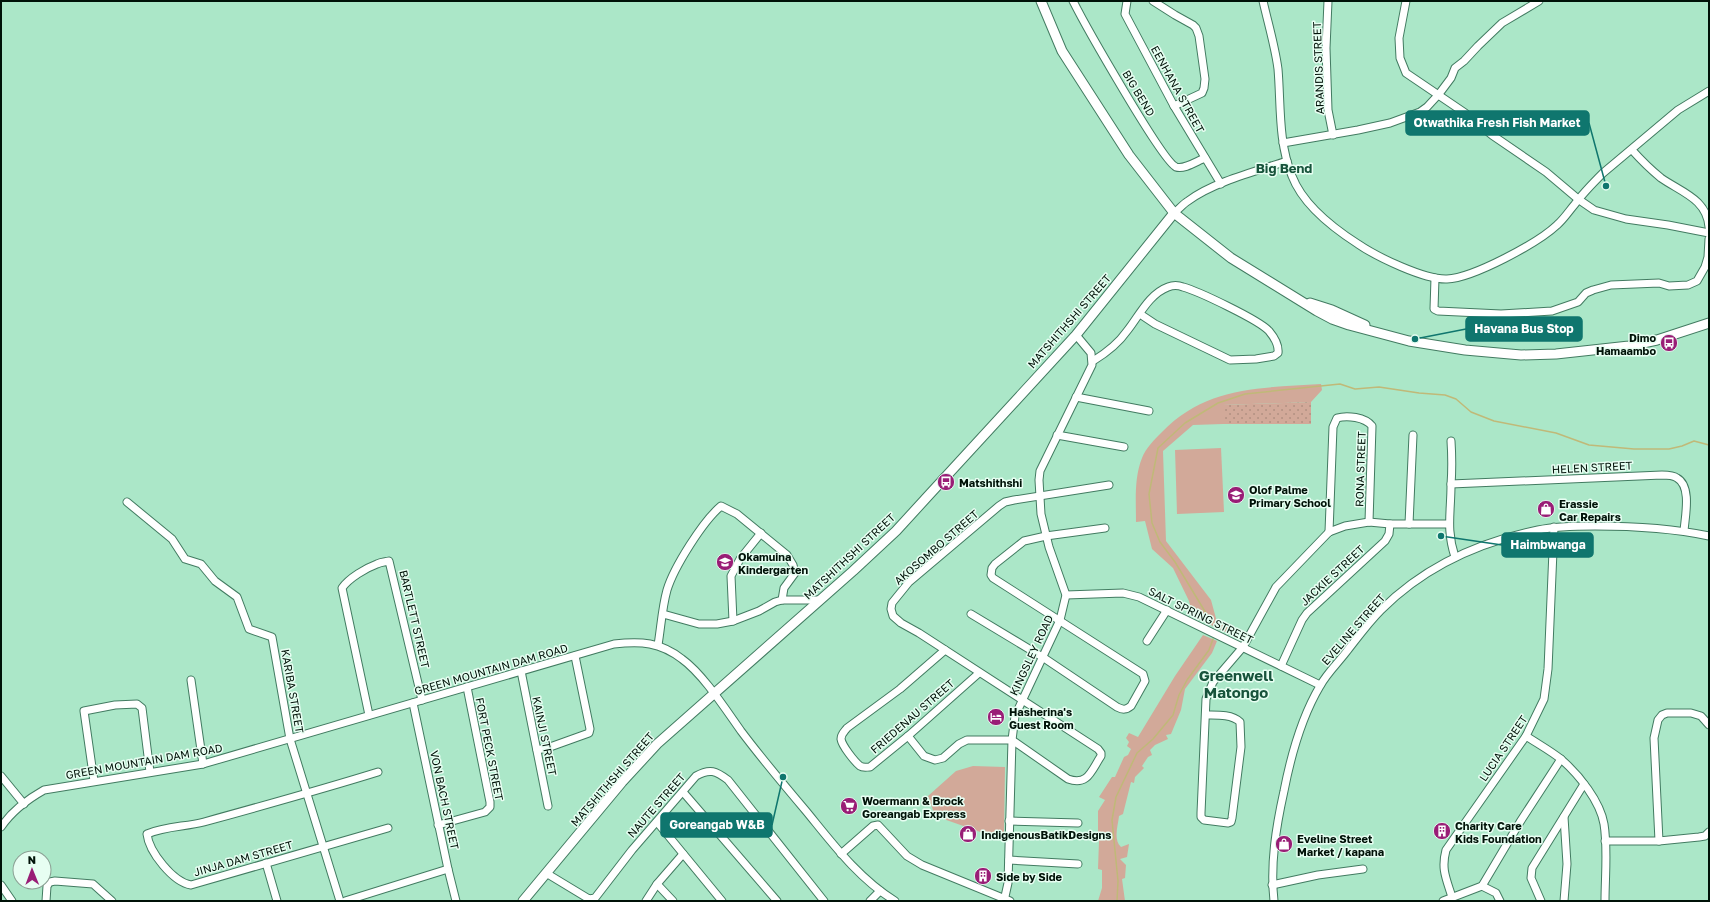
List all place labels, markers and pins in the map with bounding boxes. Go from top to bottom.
callout: Otwathika Fresh Fish Market [1406,111,1589,135]
callout: Havana Bus Stop [1466,317,1582,341]
place label: Dimo Hamaambo [1596,331,1656,357]
bus stop icon: Dimo Hamaambo [1659,333,1679,353]
bus stop icon: Matshithshi [936,472,956,492]
place label: Matshithshi [959,476,1022,489]
place label: Olof Palme Primary School [1249,483,1331,509]
school or university icon: Olof Palme Primary School [1226,485,1246,505]
place label: Erassie Car Repairs [1559,497,1621,523]
shop icon: Erassie Car Repairs [1536,499,1556,519]
callout: Haimbwanga [1502,533,1593,557]
place label: Okamuina Kindergarten [738,550,809,576]
school or university icon: Okamuina Kindergarten [715,552,735,572]
place label: Hasherina's Guest Room [1009,705,1074,731]
hotel icon: Hasherina's Guest Room [986,707,1006,727]
place label: Woermann & Brock Goreangab Express [862,794,966,820]
supermarket icon: Woermann & Brock Goreangab Express [839,796,859,816]
callout: Goreangab W&B [661,813,772,837]
place label: Charity Care Kids Foundation [1455,819,1542,845]
building icon: Charity Care Kids Foundation [1432,821,1452,841]
shop icon: IndigenousBatikDesigns [958,824,978,844]
place label: IndigenousBatikDesigns [981,828,1111,841]
place label: Eveline Street Market / kapana [1297,832,1384,858]
shop icon: Eveline Street Market / kapana [1274,834,1294,854]
building icon: Side by Side [973,866,993,886]
place label: Side by Side [996,870,1062,883]

